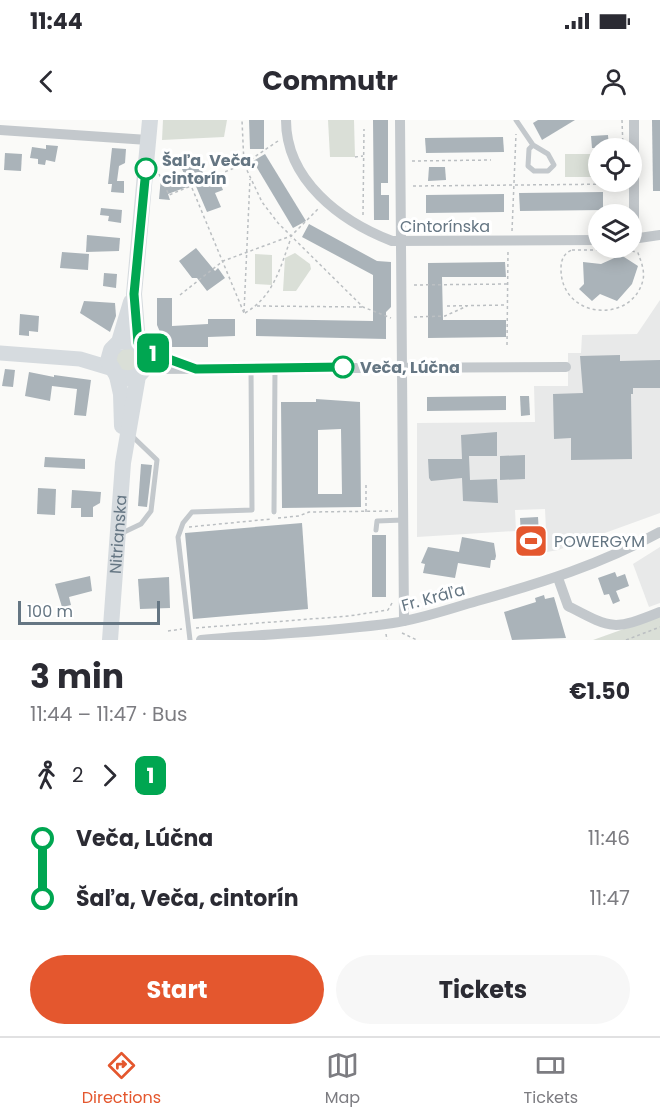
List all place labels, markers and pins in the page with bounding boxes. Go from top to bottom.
place label: Šaľa, Veča, cintorín [162,149,256,190]
marker: Šaľa, Veča, cintorín [135,158,157,180]
marker: Veča, Lúčna [332,356,354,378]
place label: Veča, Lúčna [360,356,460,379]
sports icon: POWERGYM [513,523,549,559]
place label: POWERGYM [554,530,645,553]

